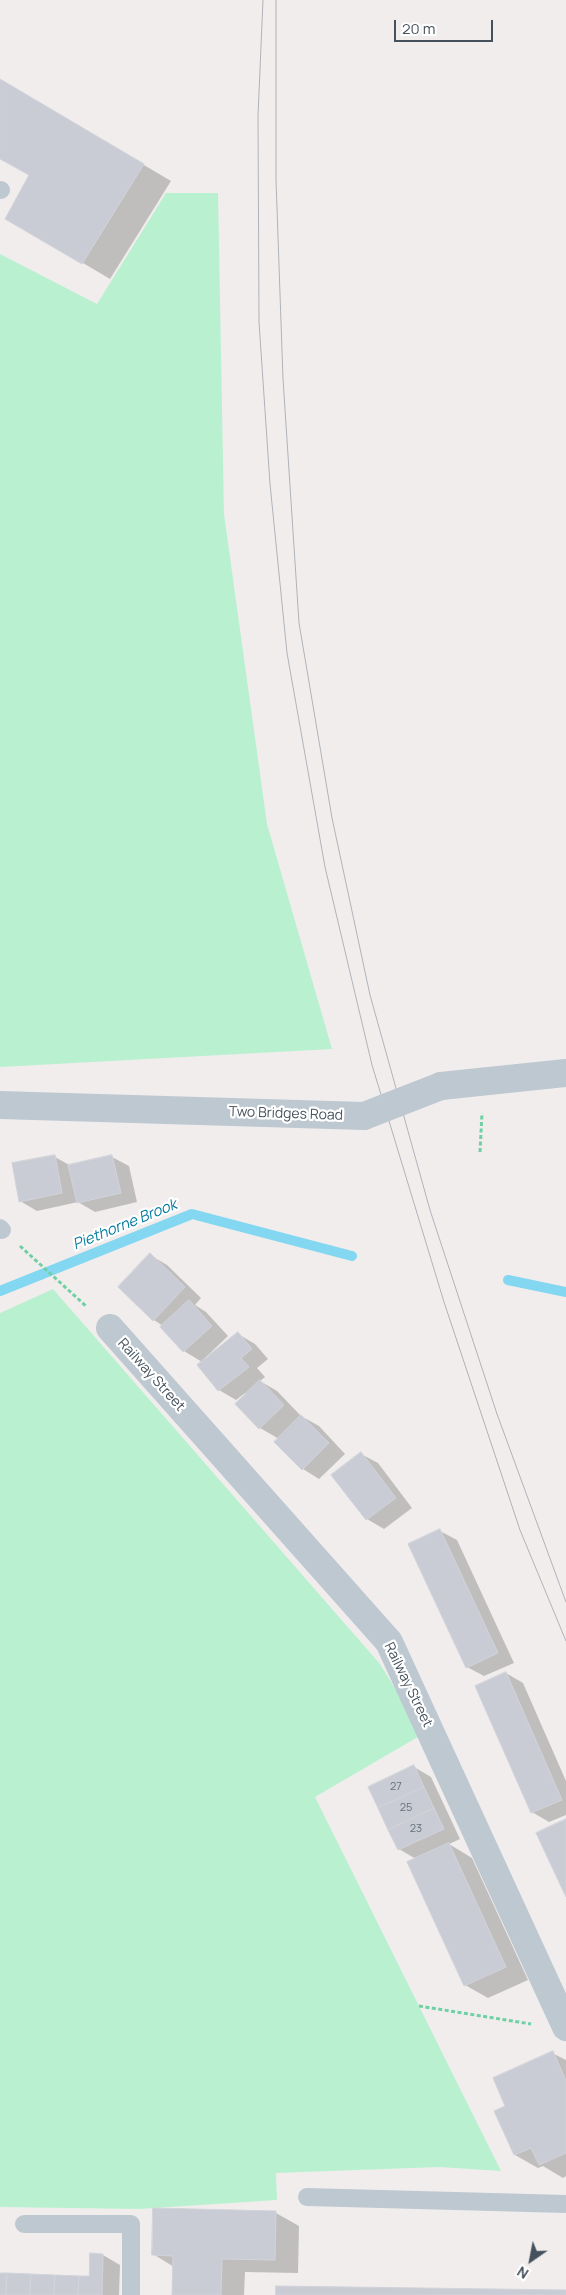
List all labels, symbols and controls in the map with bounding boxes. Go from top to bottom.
scale bar [396,10,495,42]
text: 20 m [402,18,435,39]
street label: Two Bridges Road [229,1104,343,1124]
water label: Piethorne Brook [70,1196,180,1254]
street label: Railway Street [114,1335,188,1415]
street label: Railway Street [380,1640,436,1730]
house number: 27 [390,1780,402,1794]
house number: 25 [400,1801,412,1815]
house number: 23 [410,1822,422,1836]
north arrow [506,2235,556,2285]
text: N [513,2262,532,2284]

